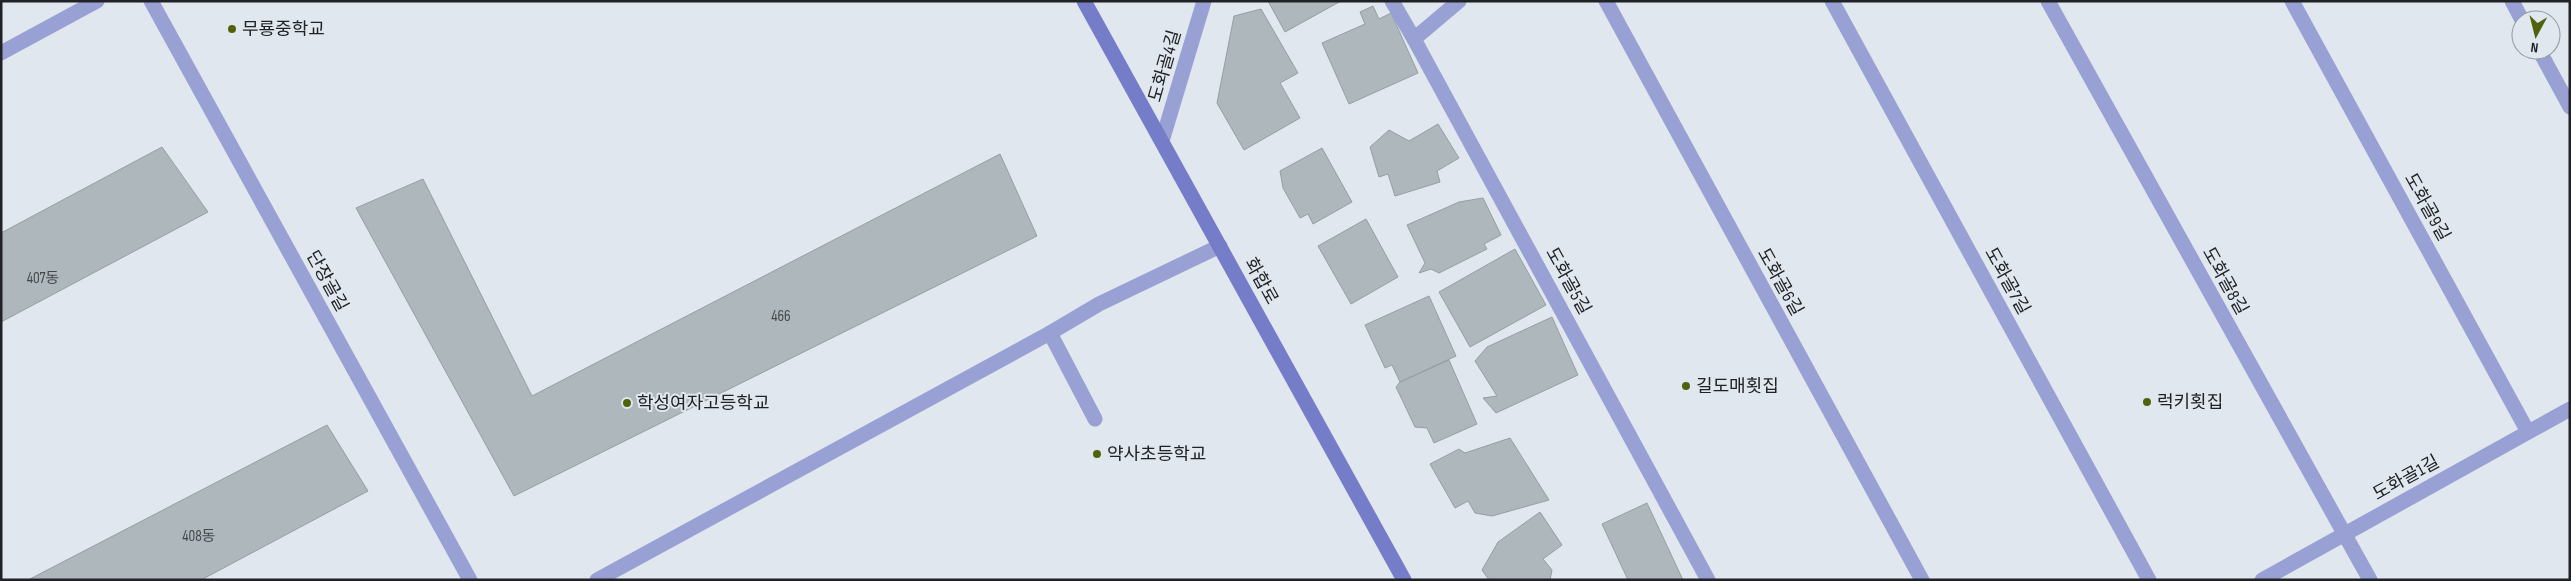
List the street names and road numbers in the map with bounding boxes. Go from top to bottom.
street label: 도화골4길 [1145,28,1185,104]
street label: 도화골9길 [2400,169,2454,245]
street label: 도화골8길 [2198,243,2252,319]
street label: 도화골5길 [1541,244,1595,318]
street label: 도화골6길 [1753,244,1807,320]
street label: 도화골7길 [1980,244,2034,318]
street label: 단장골길 [302,247,352,315]
street label: 화합로 [1240,254,1282,308]
street label: 도화골1길 [2369,451,2443,505]

